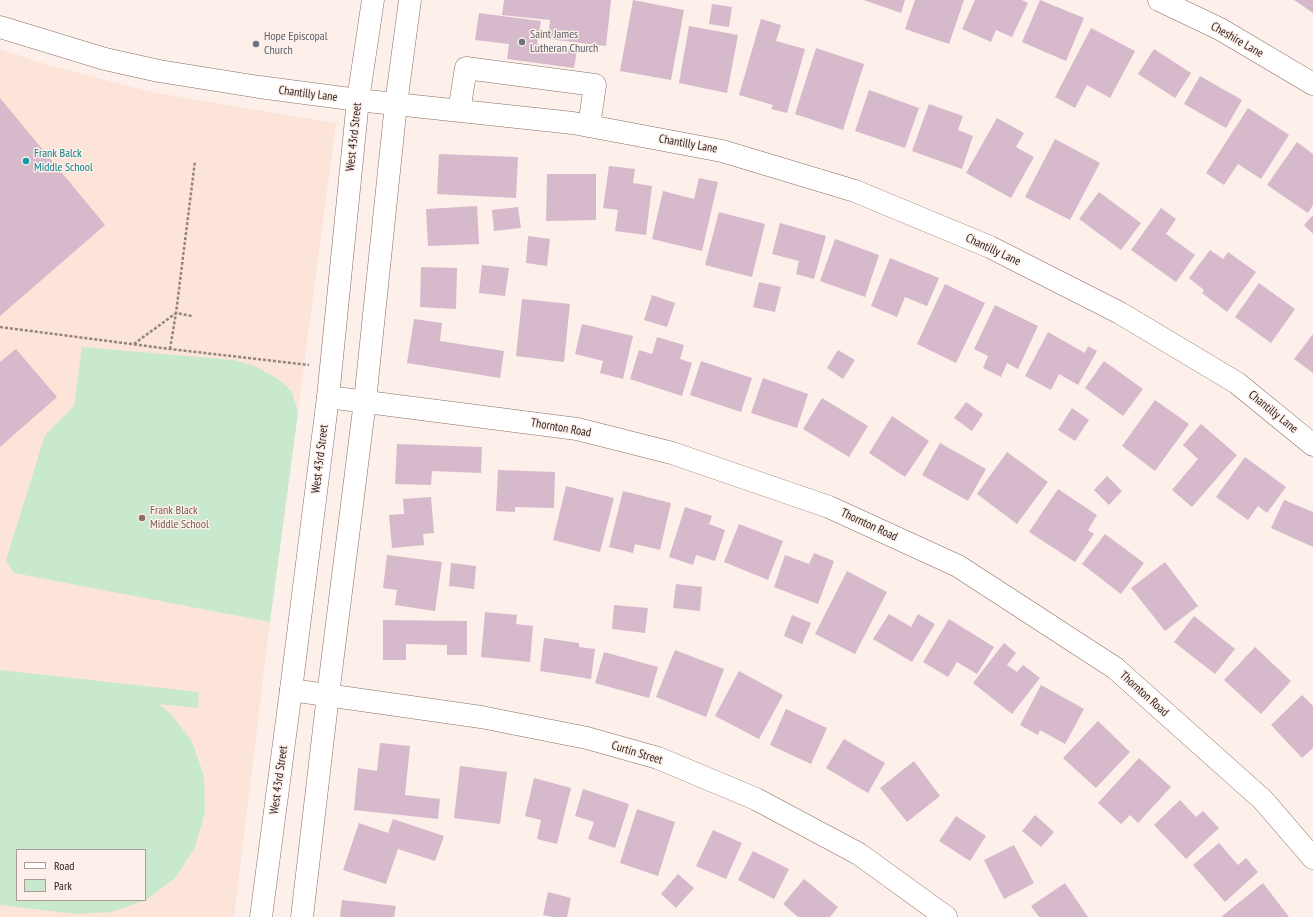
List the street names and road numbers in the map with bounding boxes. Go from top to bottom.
street label: Cheshire Lane [1208,19,1266,61]
street label: Chantilly Lane [278,83,338,105]
street label: West 43rd Street [343,102,365,172]
street label: Chantilly Lane [658,132,718,156]
street label: Chantilly Lane [963,231,1023,269]
street label: Chantilly Lane [1245,388,1301,436]
street label: Thornton Road [530,416,592,440]
street label: West 43rd Street [309,424,331,494]
street label: Thornton Road [838,506,900,544]
street label: Thornton Road [1116,668,1172,720]
street label: Curtin Street [610,738,664,768]
street label: West 43rd Street [267,745,291,815]

